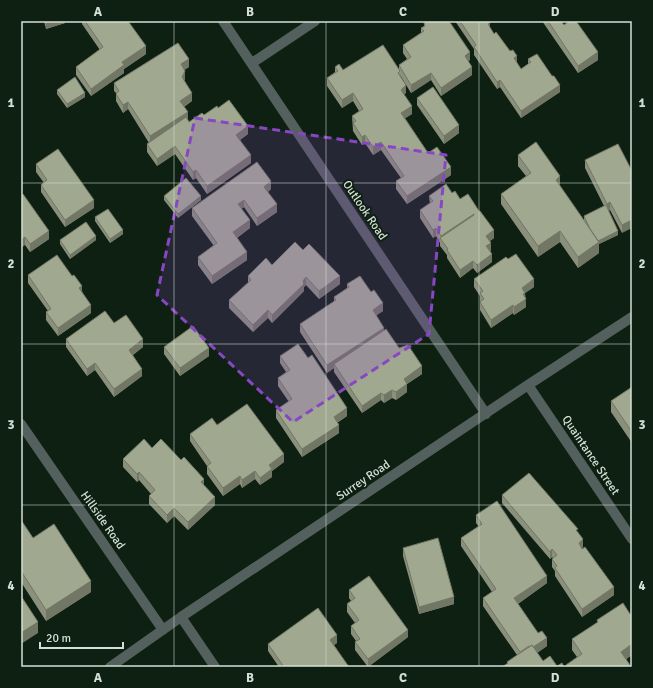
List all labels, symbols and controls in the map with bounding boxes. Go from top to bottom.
text: A [94,4,103,20]
text: B [246,4,254,20]
text: C [399,4,407,20]
text: D [551,4,560,20]
text: 1 [7,95,15,111]
text: 1 [638,95,646,111]
street label: Outlook Road [339,178,390,243]
text: 2 [7,256,15,272]
text: 2 [638,256,646,272]
street label: Quaintance Street [558,413,623,498]
text: 3 [7,417,15,433]
text: 3 [638,417,646,433]
street label: Surrey Road [334,457,393,504]
street label: Hillside Road [77,488,128,552]
text: 4 [7,578,15,594]
text: 4 [638,578,646,594]
scale bar [40,624,123,650]
text: 20 m [46,631,71,646]
text: A [94,670,103,686]
text: B [246,670,254,686]
text: C [399,670,407,686]
text: D [551,670,560,686]

